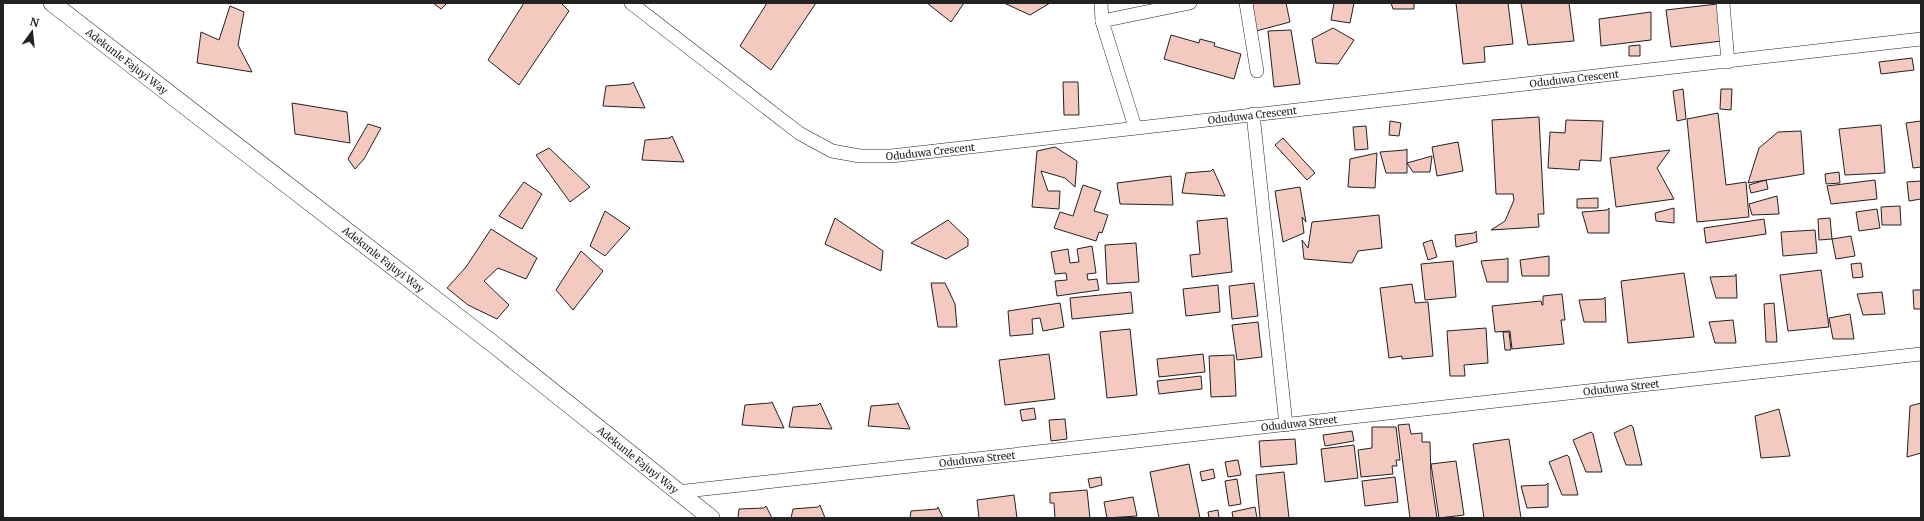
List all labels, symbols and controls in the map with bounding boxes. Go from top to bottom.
north arrow [12,12,52,52]
text: N [29,14,41,30]
street label: Adekunle Fajuyi Way [82,25,171,97]
street label: Oduduwa Crescent [1529,67,1619,90]
street label: Oduduwa Crescent [1207,104,1298,127]
street label: Oduduwa Crescent [886,141,976,163]
street label: Adekunle Fajuyi Way [339,223,427,296]
street label: Oduduwa Street [1582,377,1660,398]
street label: Oduduwa Street [1260,413,1338,434]
street label: Adekunle Fajuyi Way [594,423,681,497]
street label: Oduduwa Street [938,449,1016,470]

